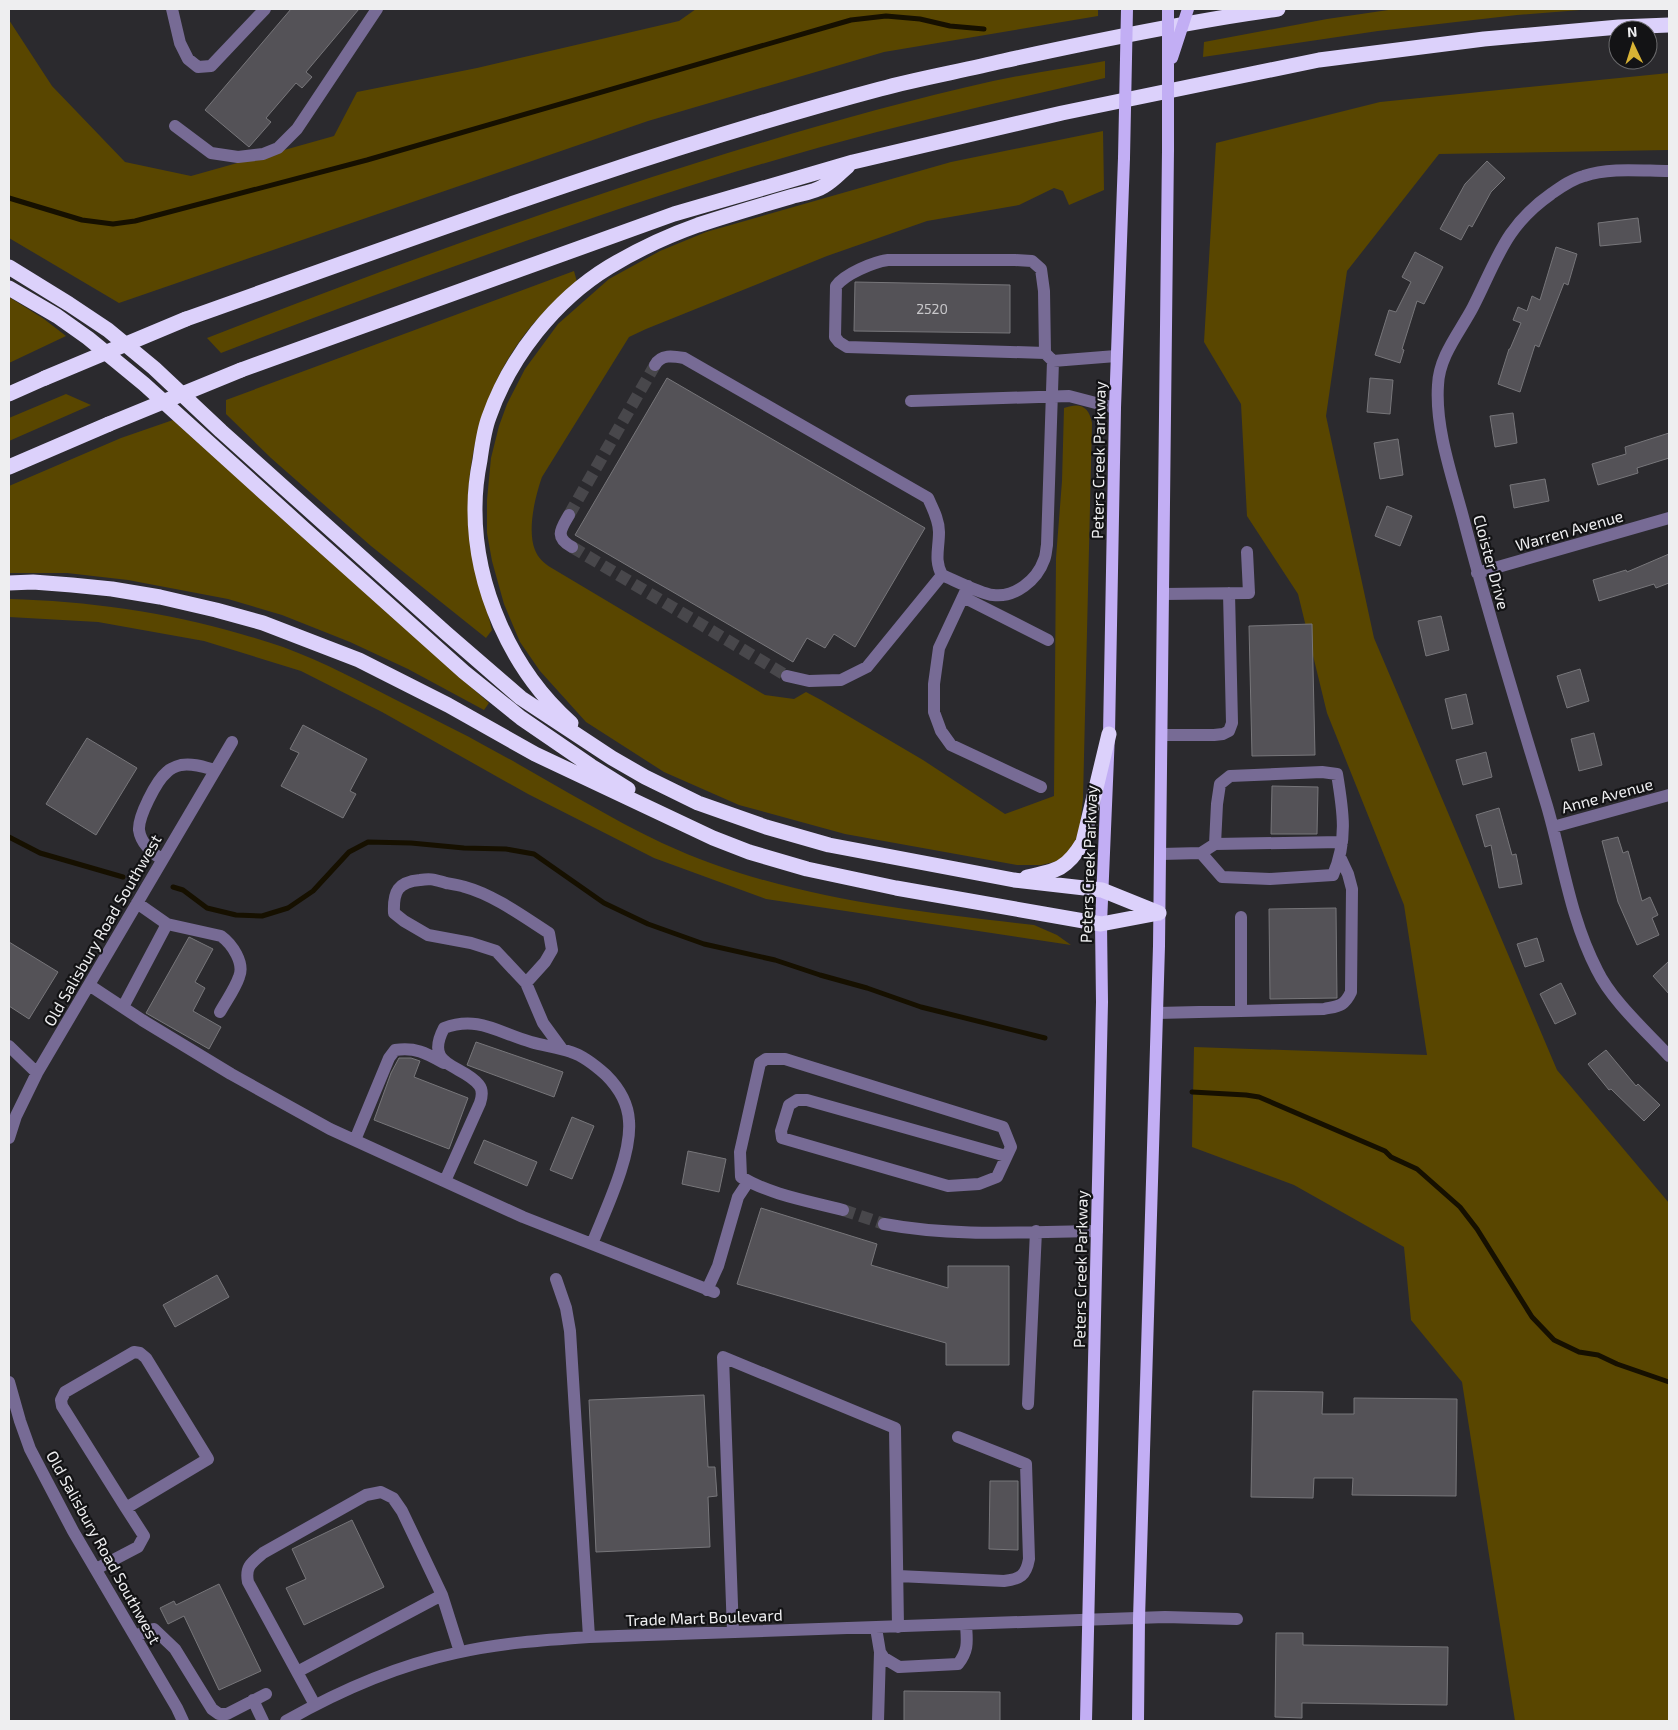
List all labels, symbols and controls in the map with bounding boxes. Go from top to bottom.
north arrow [1608,20,1658,70]
text: N [1626,23,1638,40]
house number: 2520 [916,300,948,317]
street label: Peters Creek Parkway [1087,380,1109,539]
street label: Warren Avenue [1513,506,1625,554]
street label: Cloister Drive [1470,513,1514,611]
street label: Anne Avenue [1559,774,1655,816]
street label: Peters Creek Parkway [1076,784,1100,943]
street label: Old Salisbury Road Southwest [39,831,165,1029]
street label: Peters Creek Parkway [1069,1189,1091,1348]
street label: Old Salisbury Road Southwest [43,1447,165,1647]
street label: Trade Mart Boulevard [625,1605,783,1629]

